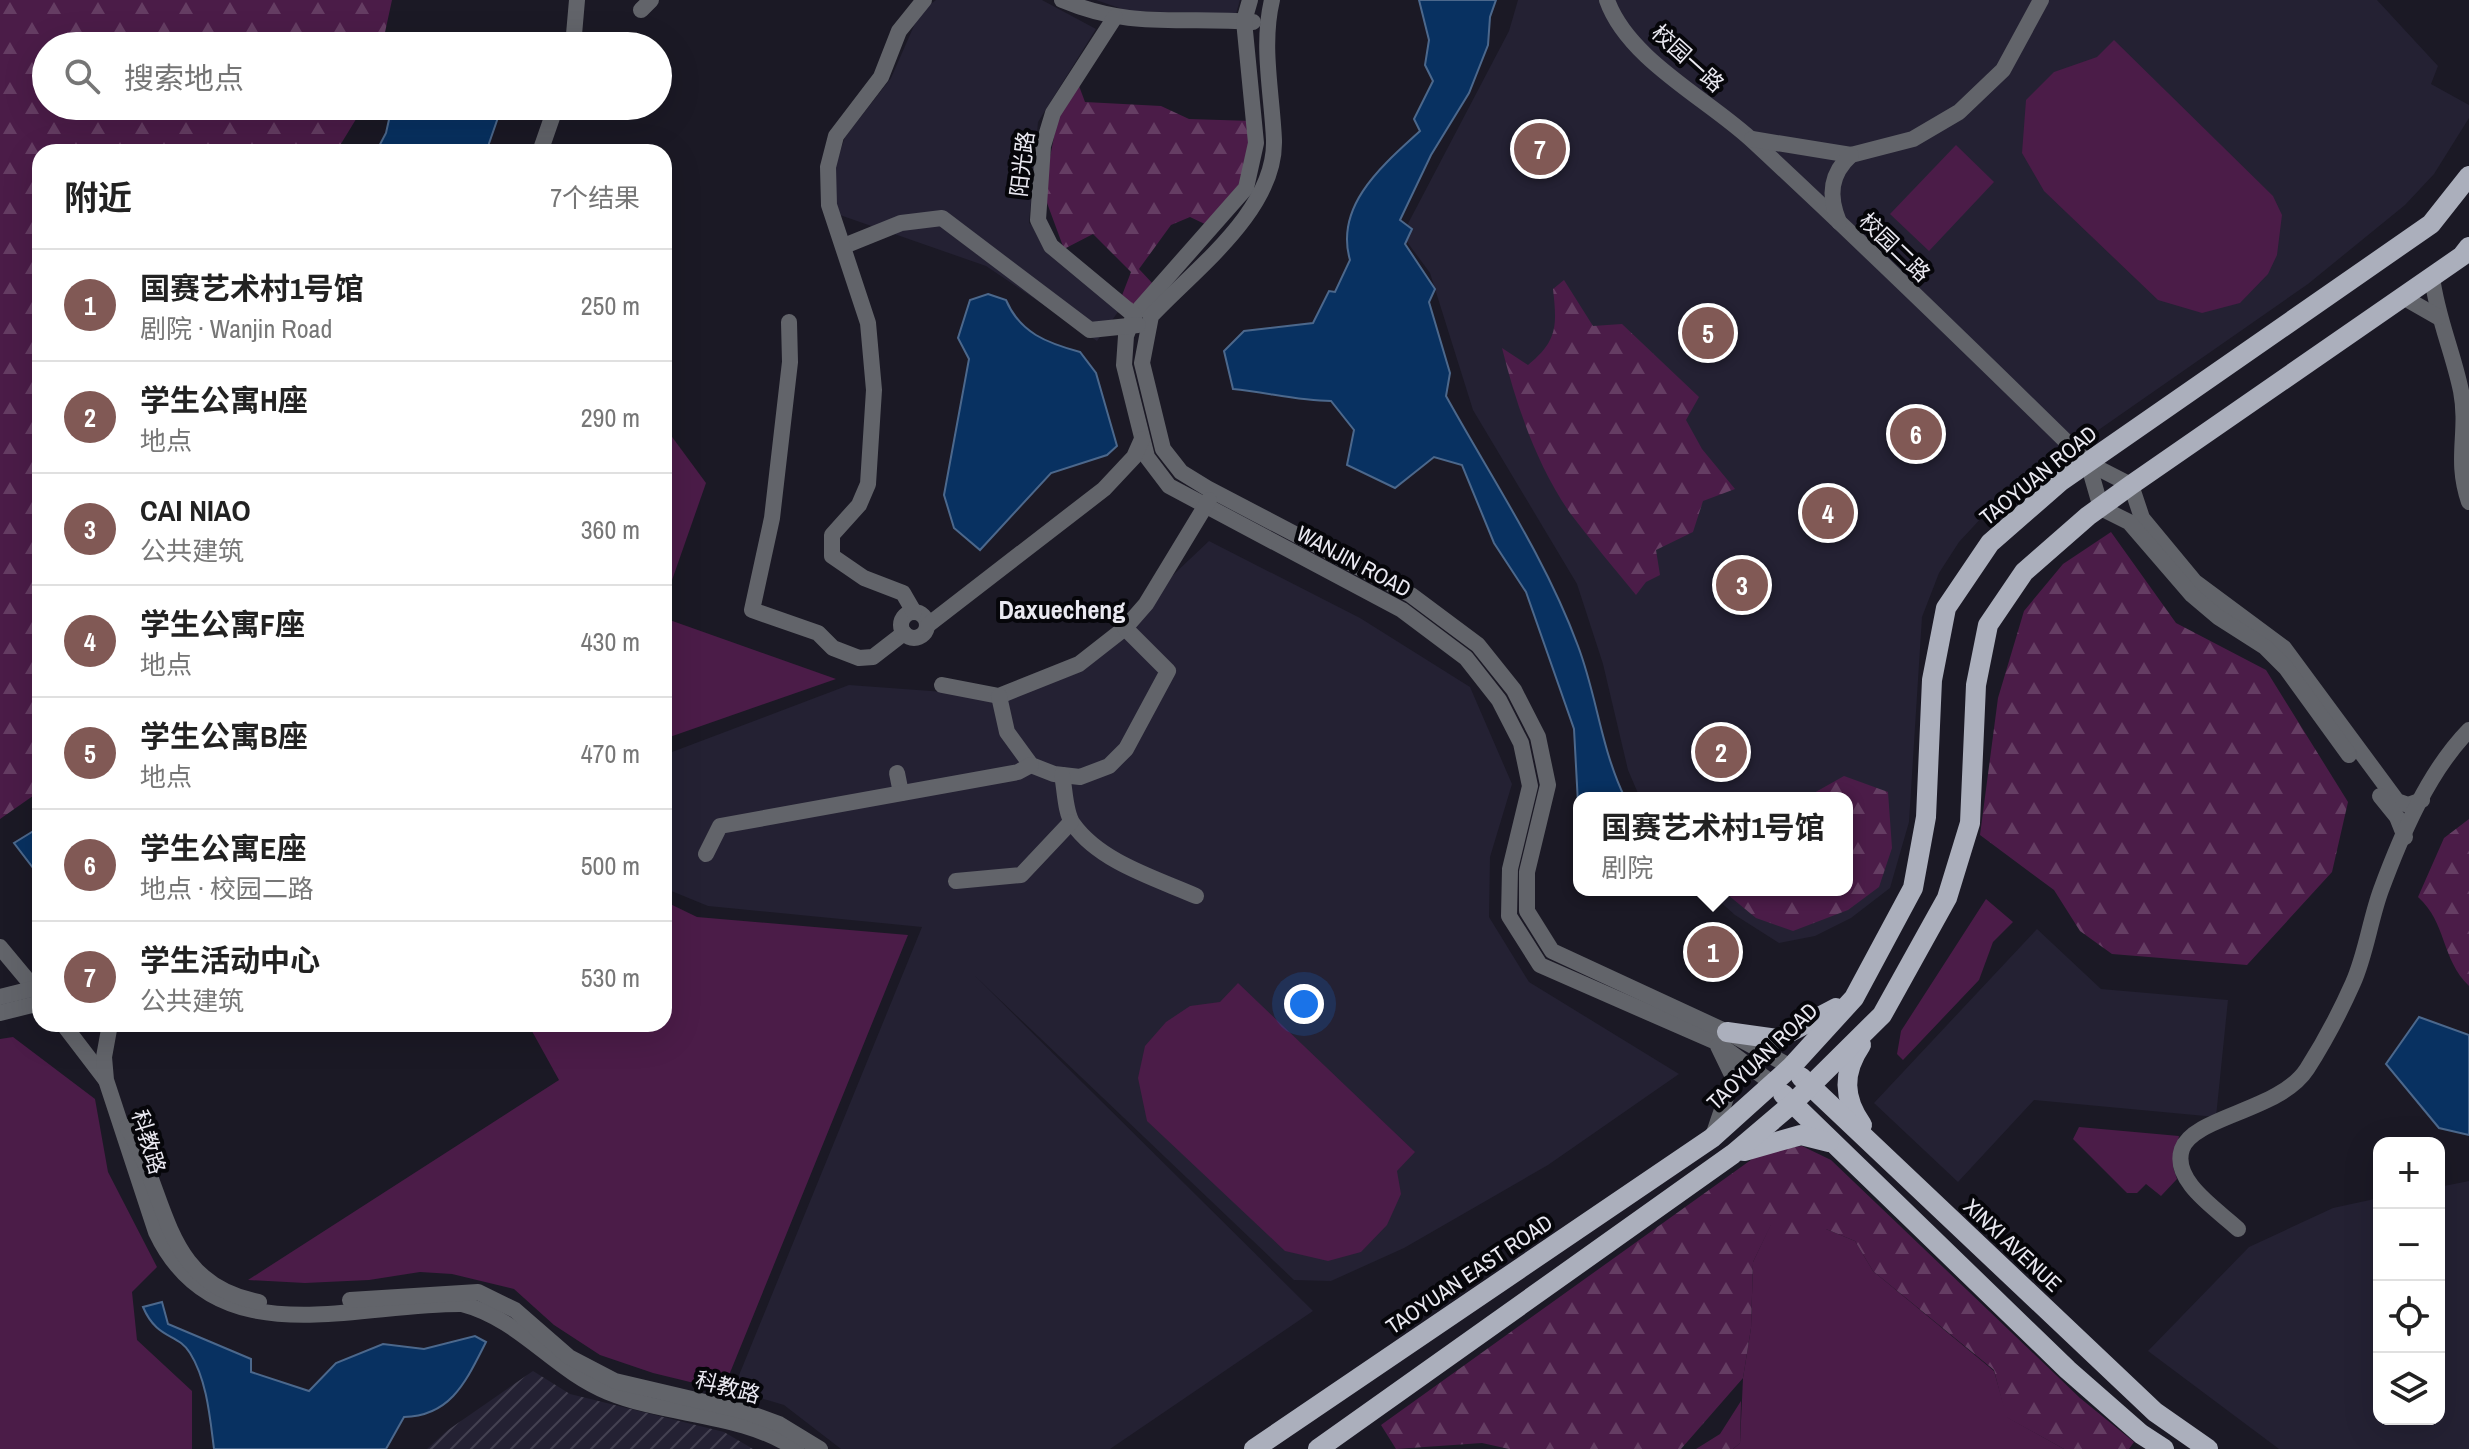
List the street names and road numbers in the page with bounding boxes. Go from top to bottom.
street label: 校园一路 [1645,17,1731,99]
street label: 阳光路 [1003,129,1041,199]
street label: 校园二路 [1853,206,1937,288]
street label: TAOYUAN ROAD [1973,418,2103,532]
street label: WANJIN ROAD [1291,518,1417,604]
street label: TAOYUAN ROAD [1700,996,1824,1116]
street label: 科教路 [125,1106,173,1178]
street label: XINXI AVENUE [1957,1192,2069,1298]
street label: TAOYUAN EAST ROAD [1380,1207,1558,1341]
street label: 科教路 [692,1364,764,1410]

